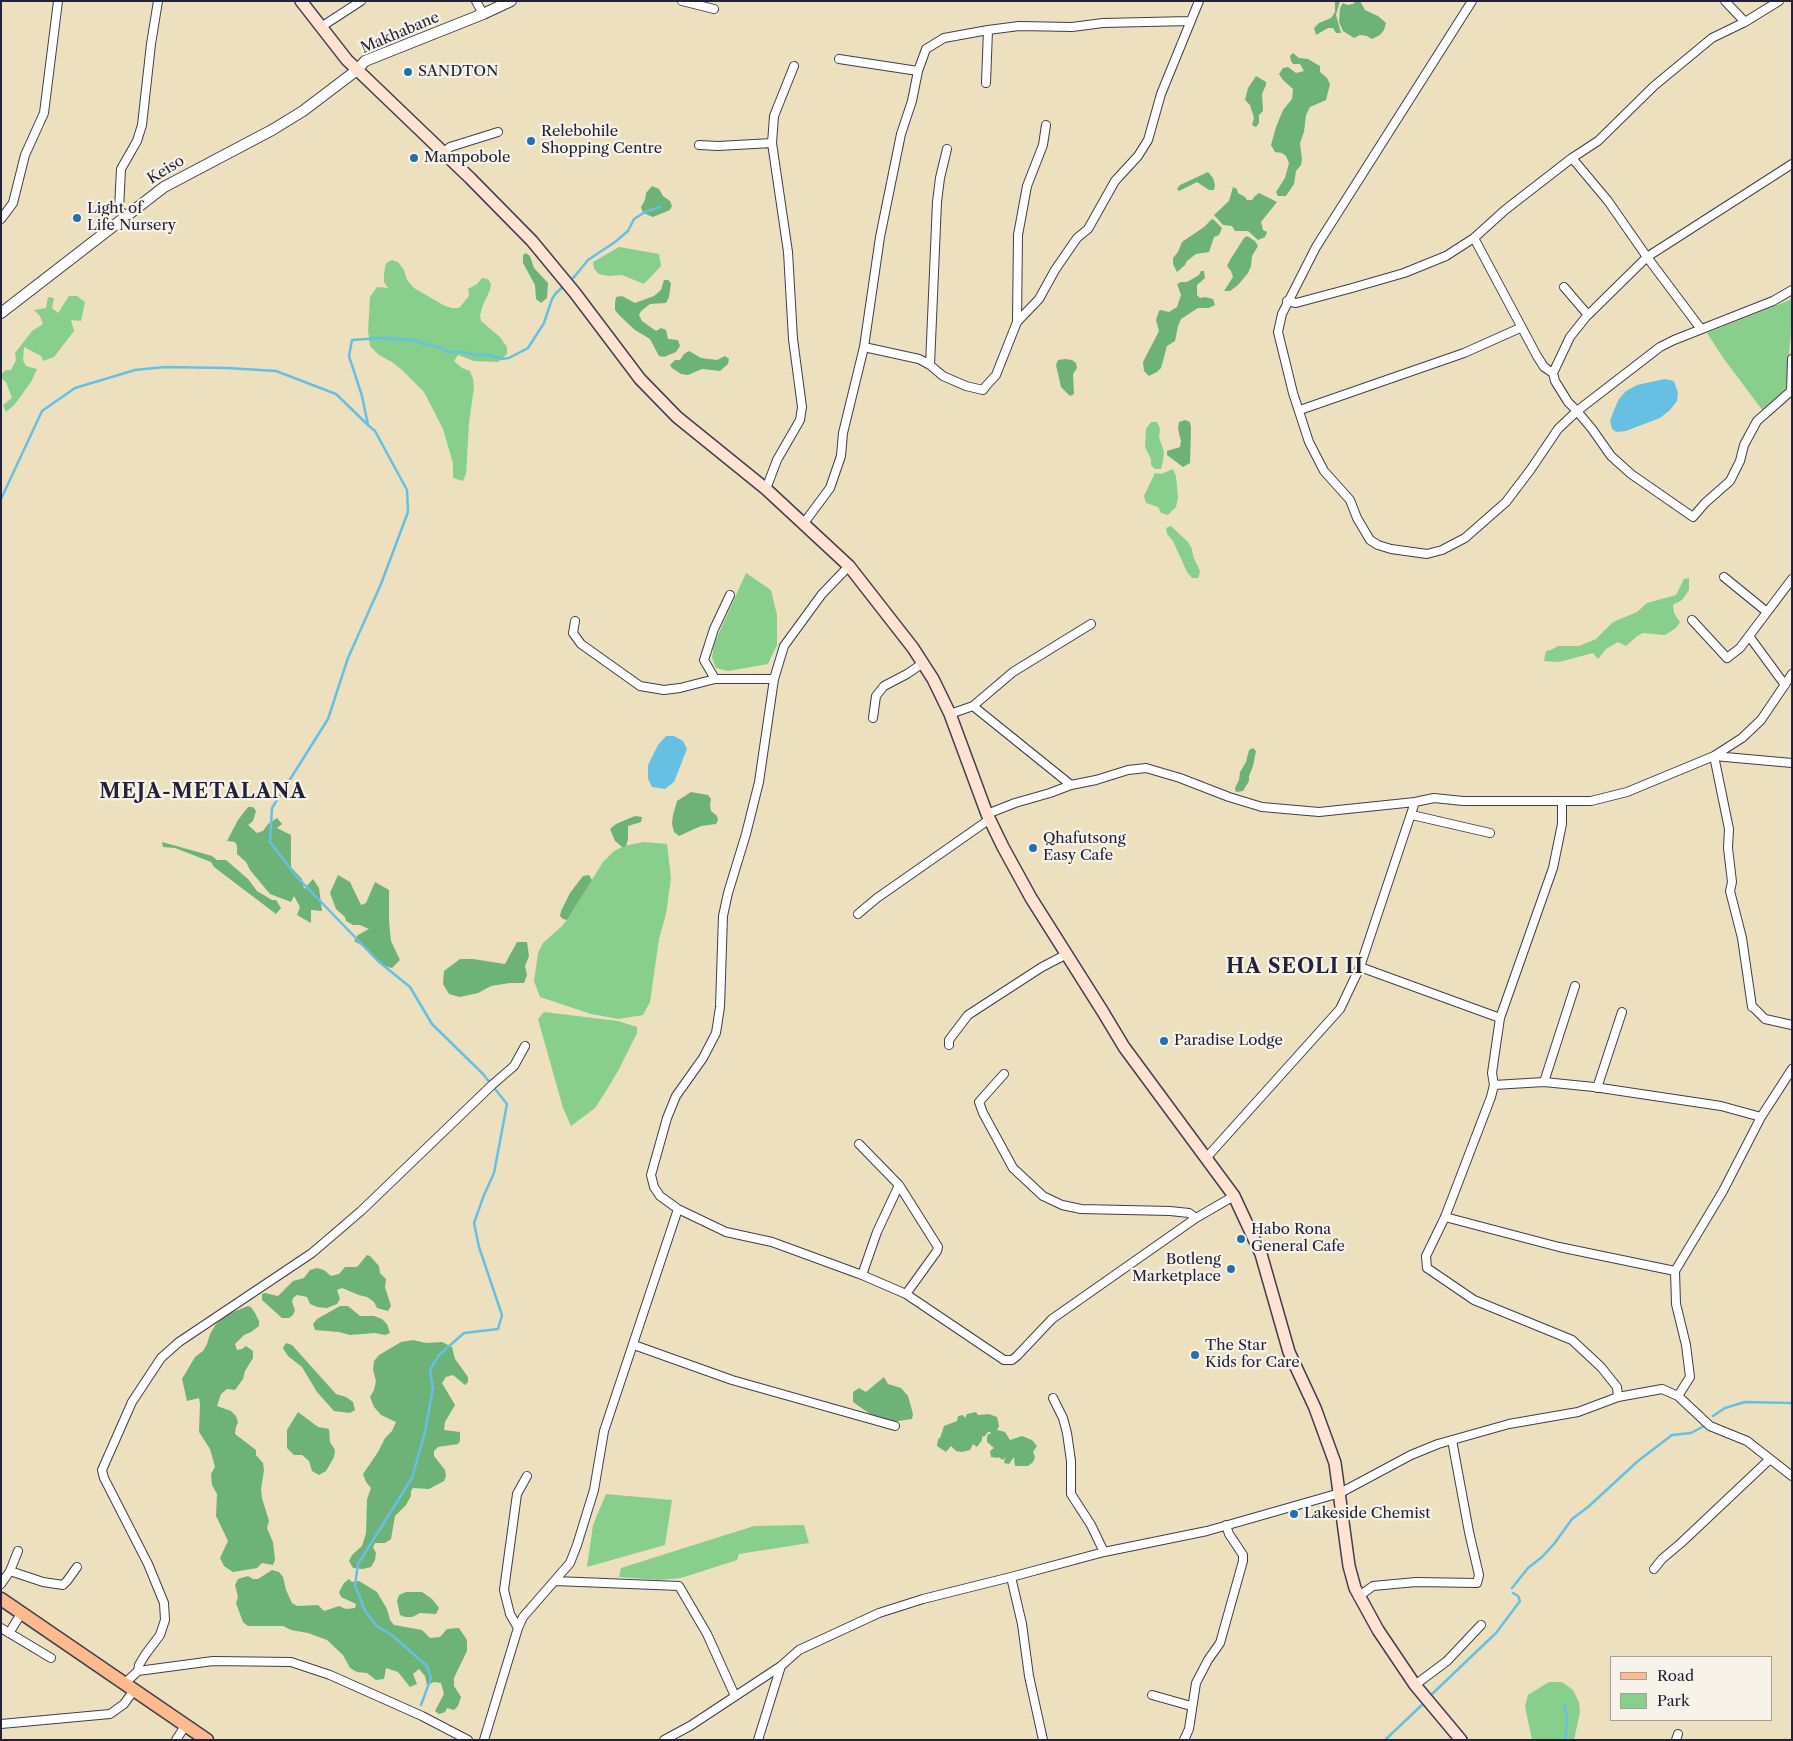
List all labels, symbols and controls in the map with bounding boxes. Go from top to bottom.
street label: Makhabane [358,8,442,58]
place label: SANDTON [418,63,498,81]
marker: SANDTON [402,66,414,78]
place label: Relebohile Shopping Centre [541,123,662,158]
marker: Relebohile Shopping Centre [525,135,537,147]
place label: Mampobole [424,149,510,167]
street label: Keiso [144,152,188,188]
marker: Mampobole [408,152,420,164]
place label: Light of Life Nursery [87,200,176,235]
marker: Light of Life Nursery [71,212,83,224]
district label: MEJA-METALANA [98,780,308,804]
place label: Qhafutsong Easy Cafe [1043,830,1126,865]
marker: Qhafutsong Easy Cafe [1027,842,1039,854]
district label: HA SEOLI II [1225,955,1365,979]
place label: Paradise Lodge [1174,1032,1283,1050]
marker: Paradise Lodge [1158,1035,1170,1047]
place label: Habo Rona General Cafe [1251,1221,1345,1256]
marker: Habo Rona General Cafe [1235,1233,1247,1245]
place label: Botleng Marketplace [1132,1251,1221,1286]
marker: Botleng Marketplace [1225,1263,1237,1275]
place label: The Star Kids for Care [1205,1337,1300,1372]
marker: The Star Kids for Care [1189,1349,1201,1361]
place label: Lakeside Chemist [1304,1505,1430,1523]
marker: Lakeside Chemist [1288,1508,1300,1520]
legend [1610,1656,1773,1721]
text: Road [1657,1666,1694,1685]
text: Park [1657,1691,1690,1710]

